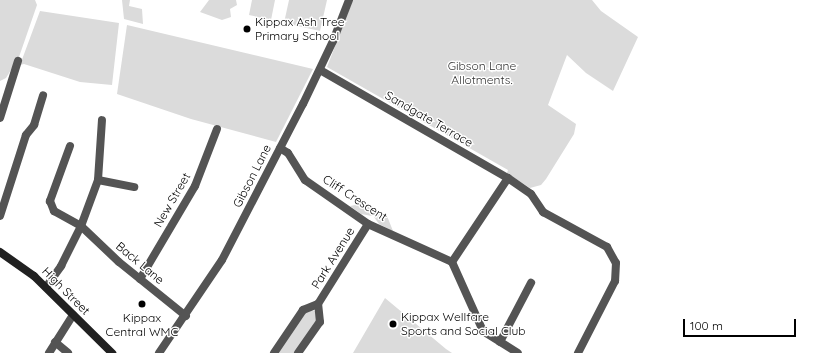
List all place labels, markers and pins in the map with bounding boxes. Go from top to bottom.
place label: Kippax Ash Tree Primary School [255,15,344,43]
marker: Kippax Ash Tree Primary School [242,24,252,34]
marker: Kippax Central WMC [137,299,147,309]
place label: Kippax Wellfare Sports and Social Club [401,310,526,338]
place label: Kippax Central WMC [106,311,178,339]
marker: Kippax Wellfare Sports and Social Club [388,319,398,329]

